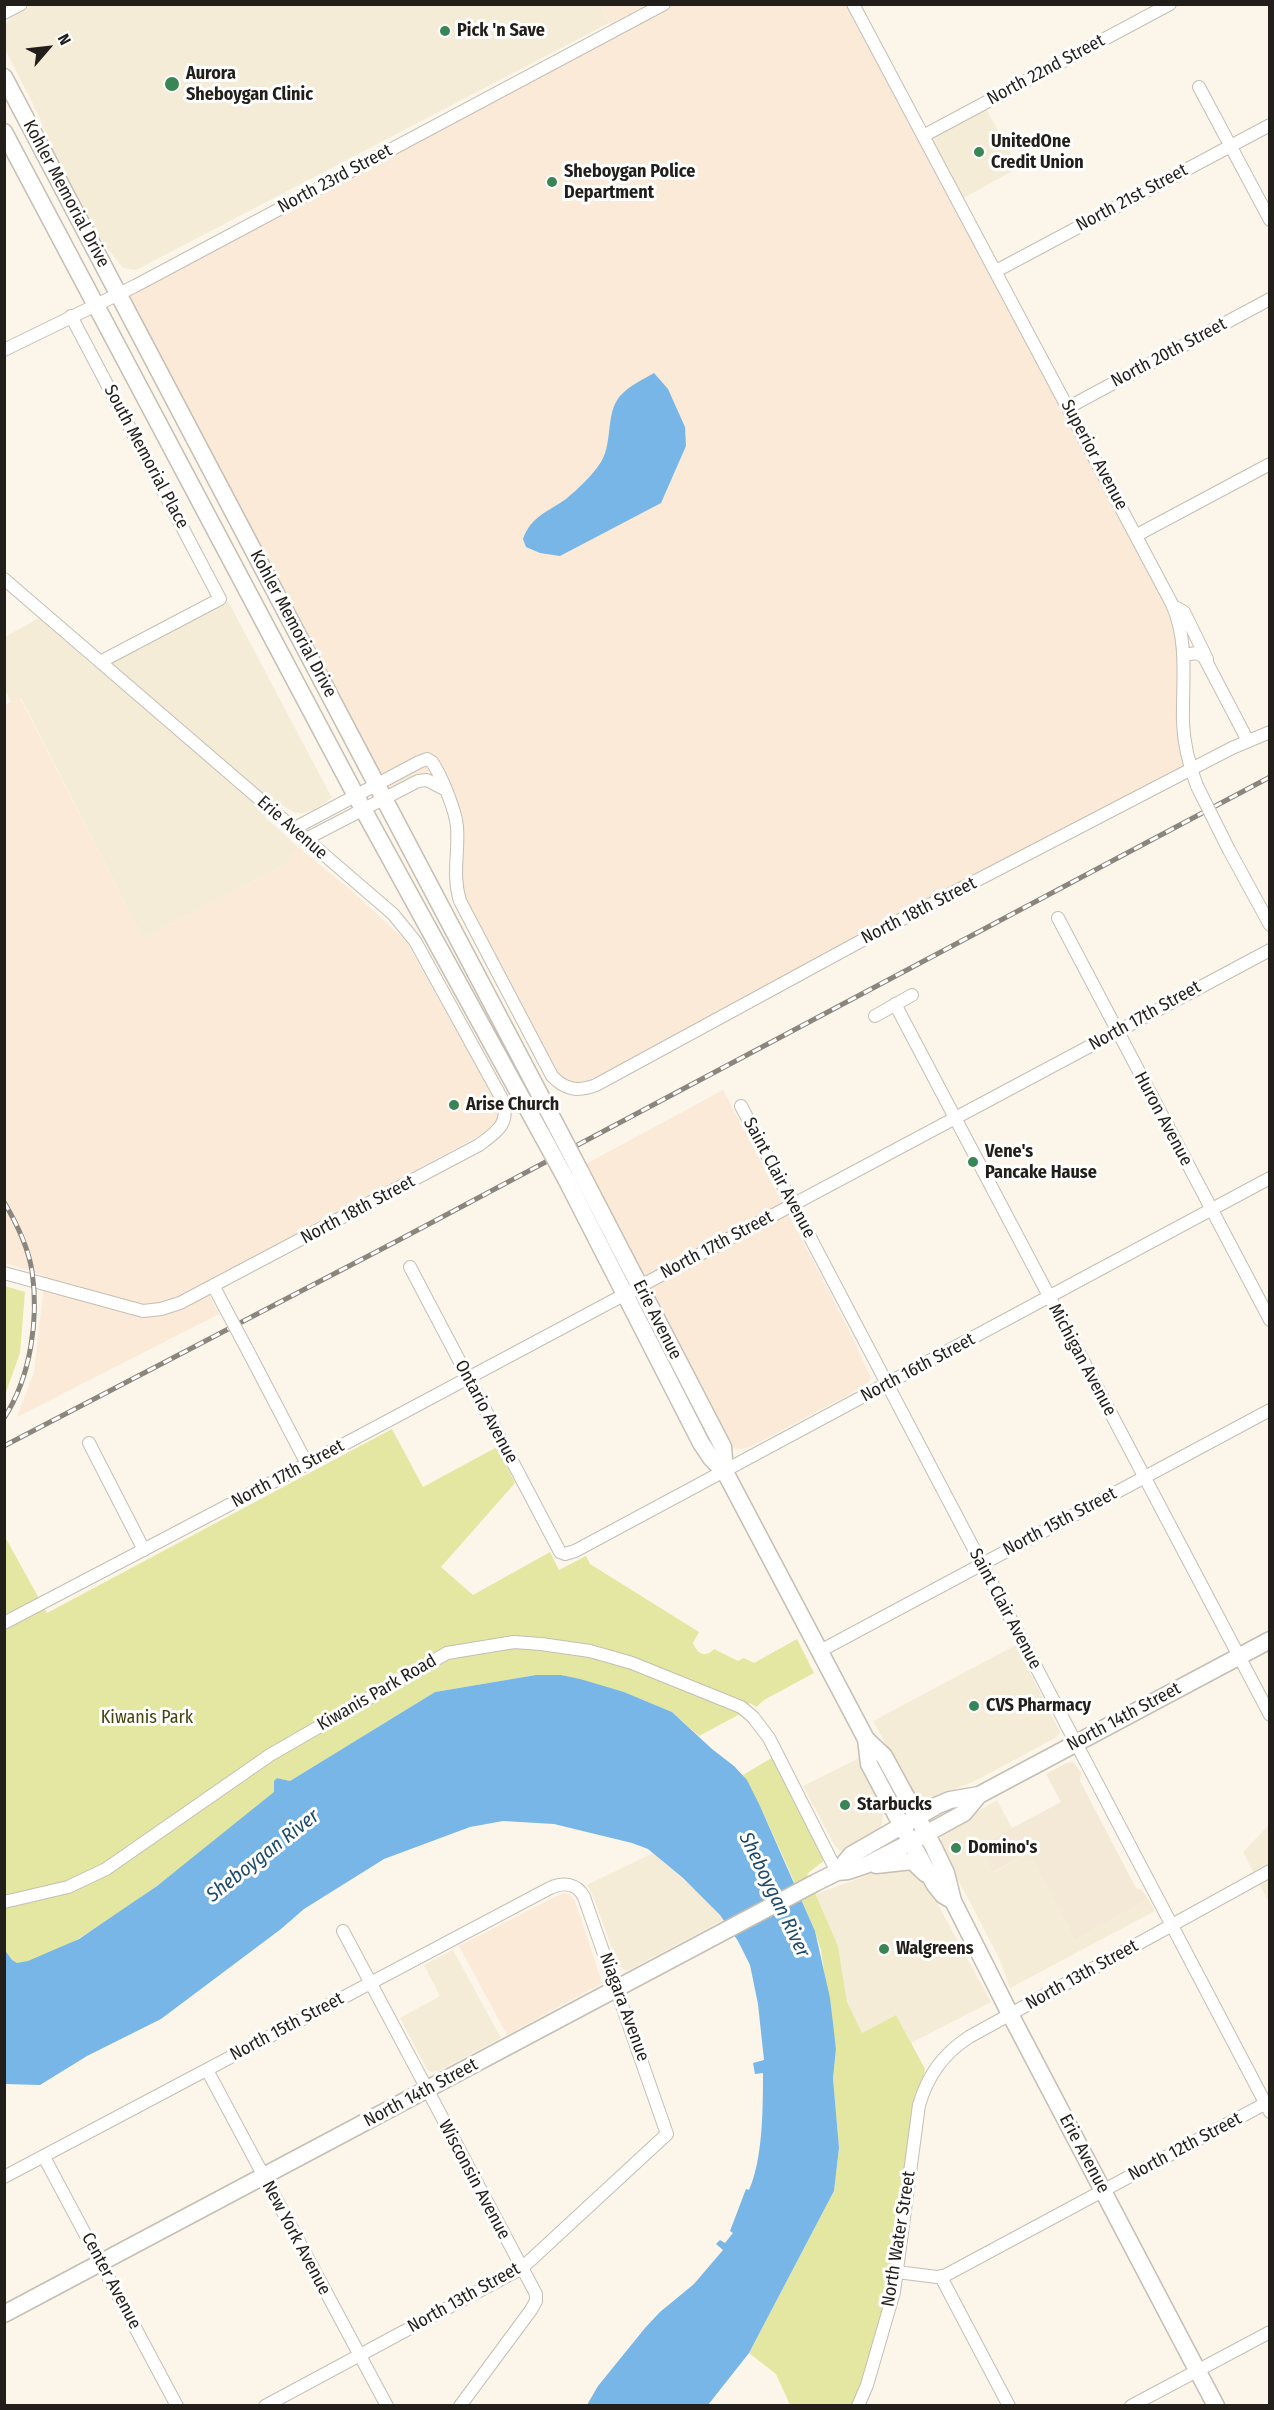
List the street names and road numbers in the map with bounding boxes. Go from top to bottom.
street label: North 22nd Street [984,30,1108,110]
street label: Kohler Memorial Drive [18,117,114,271]
street label: North 23rd Street [274,140,396,218]
street label: North 21st Street [1073,160,1191,236]
street label: North 20th Street [1108,314,1230,392]
street label: South Memorial Place [99,381,193,533]
street label: Superior Avenue [1056,396,1132,514]
street label: Kohler Memorial Drive [245,547,341,701]
street label: Erie Avenue [252,792,332,864]
street label: North 18th Street [858,873,980,949]
street label: North 17th Street [1085,976,1205,1056]
street label: Huron Avenue [1129,1068,1197,1170]
street label: Saint Clair Avenue [738,1114,820,1242]
street label: North 18th Street [297,1171,419,1249]
street label: North 17th Street [657,1206,777,1284]
street label: Erie Avenue [628,1277,686,1363]
street label: Michigan Avenue [1043,1300,1121,1420]
street label: North 16th Street [857,1329,979,1407]
street label: Ontario Avenue [450,1357,522,1467]
street label: North 17th Street [228,1435,348,1513]
street label: North 15th Street [1000,1483,1120,1561]
street label: Saint Clair Avenue [964,1545,1046,1673]
street label: Kiwanis Park Road [314,1650,440,1736]
street label: North 14th Street [1063,1678,1185,1756]
street label: North 13th Street [1022,1935,1142,2015]
street label: Niagara Avenue [594,1950,654,2064]
street label: North 15th Street [227,1988,347,2066]
street label: North 14th Street [360,2054,482,2132]
street label: North 12th Street [1125,2108,1245,2186]
street label: Erie Avenue [1054,2111,1114,2197]
street label: Wisconsin Avenue [433,2117,515,2243]
street label: North Water Street [878,2169,920,2309]
street label: New York Avenue [257,2177,335,2299]
street label: Center Avenue [77,2229,145,2333]
street label: North 13th Street [404,2258,524,2338]

